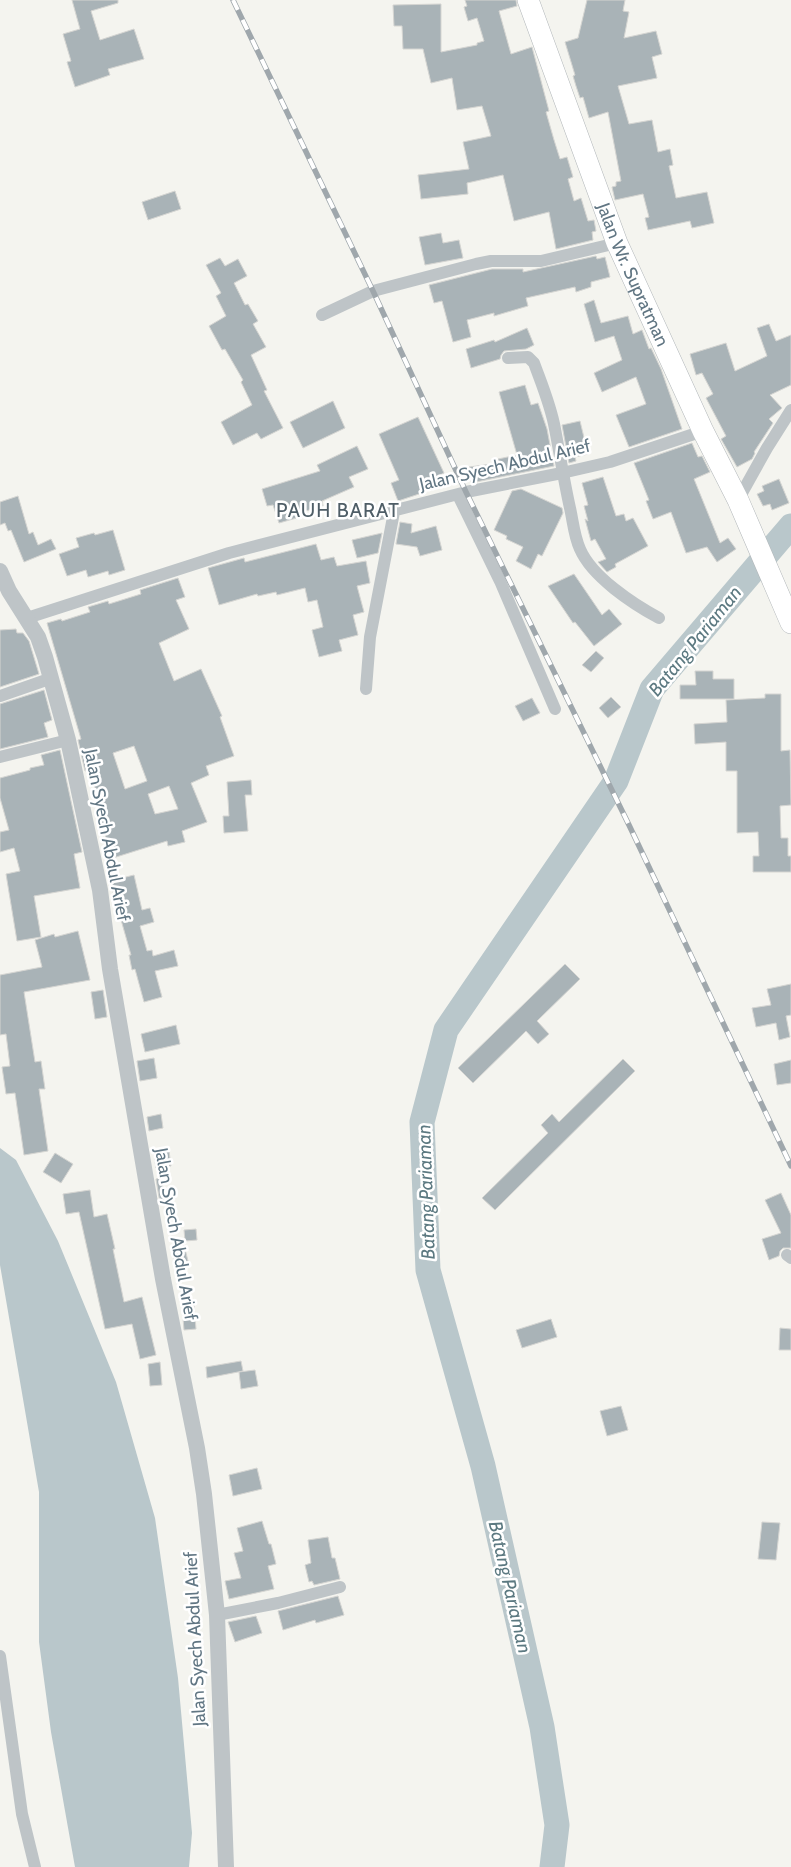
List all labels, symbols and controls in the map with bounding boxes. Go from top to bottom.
street label: Jalan Wr. Supratman [592,199,674,350]
street label: Jalan Syech Abdul Arief [416,435,593,496]
district label: PAUH BARAT [276,498,400,522]
water label: Batang Pariaman [644,581,746,701]
street label: Jalan Syech Abdul Arief [79,746,134,923]
water label: Batang Pariaman [412,1124,440,1260]
street label: Jalan Syech Abdul Arief [150,1145,202,1322]
water label: Batang Pariaman [484,1519,536,1655]
street label: Jalan Syech Abdul Arief [179,1551,211,1728]

